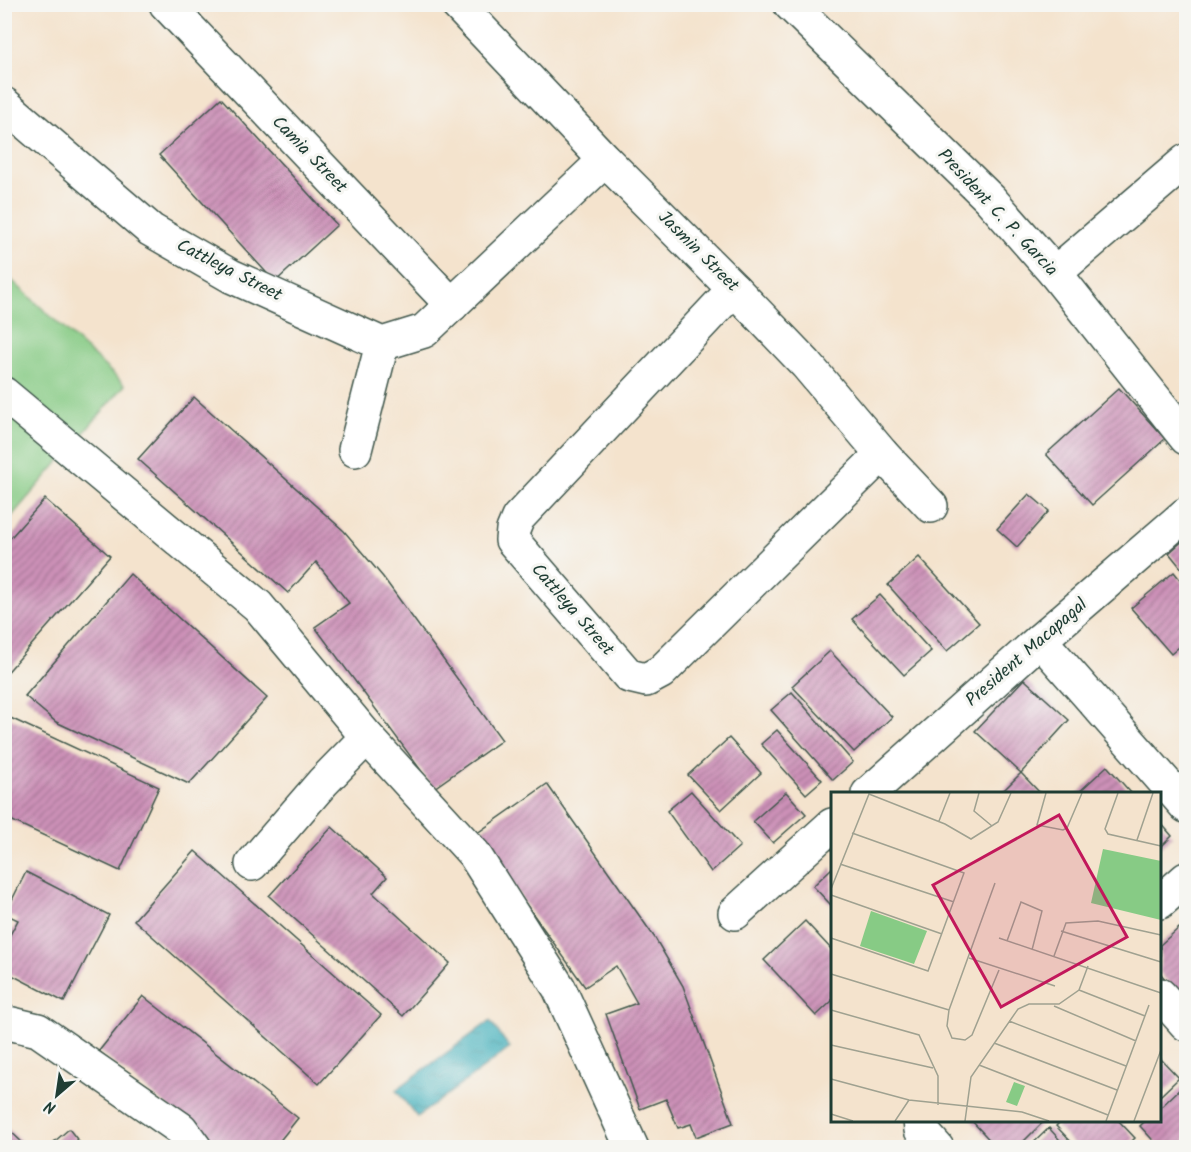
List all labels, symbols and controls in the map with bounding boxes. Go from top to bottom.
street label: Camia Street [264,109,355,201]
street label: President C. P. Garcia [930,142,1064,284]
street label: Jasmin Street [650,204,746,300]
street label: Cattleya Street [171,232,288,311]
street label: Cattleya Street [523,557,621,664]
street label: President Macapagal [959,591,1095,715]
inset map [831,792,1161,1122]
north arrow [27,1065,87,1125]
text: N [40,1093,61,1120]

